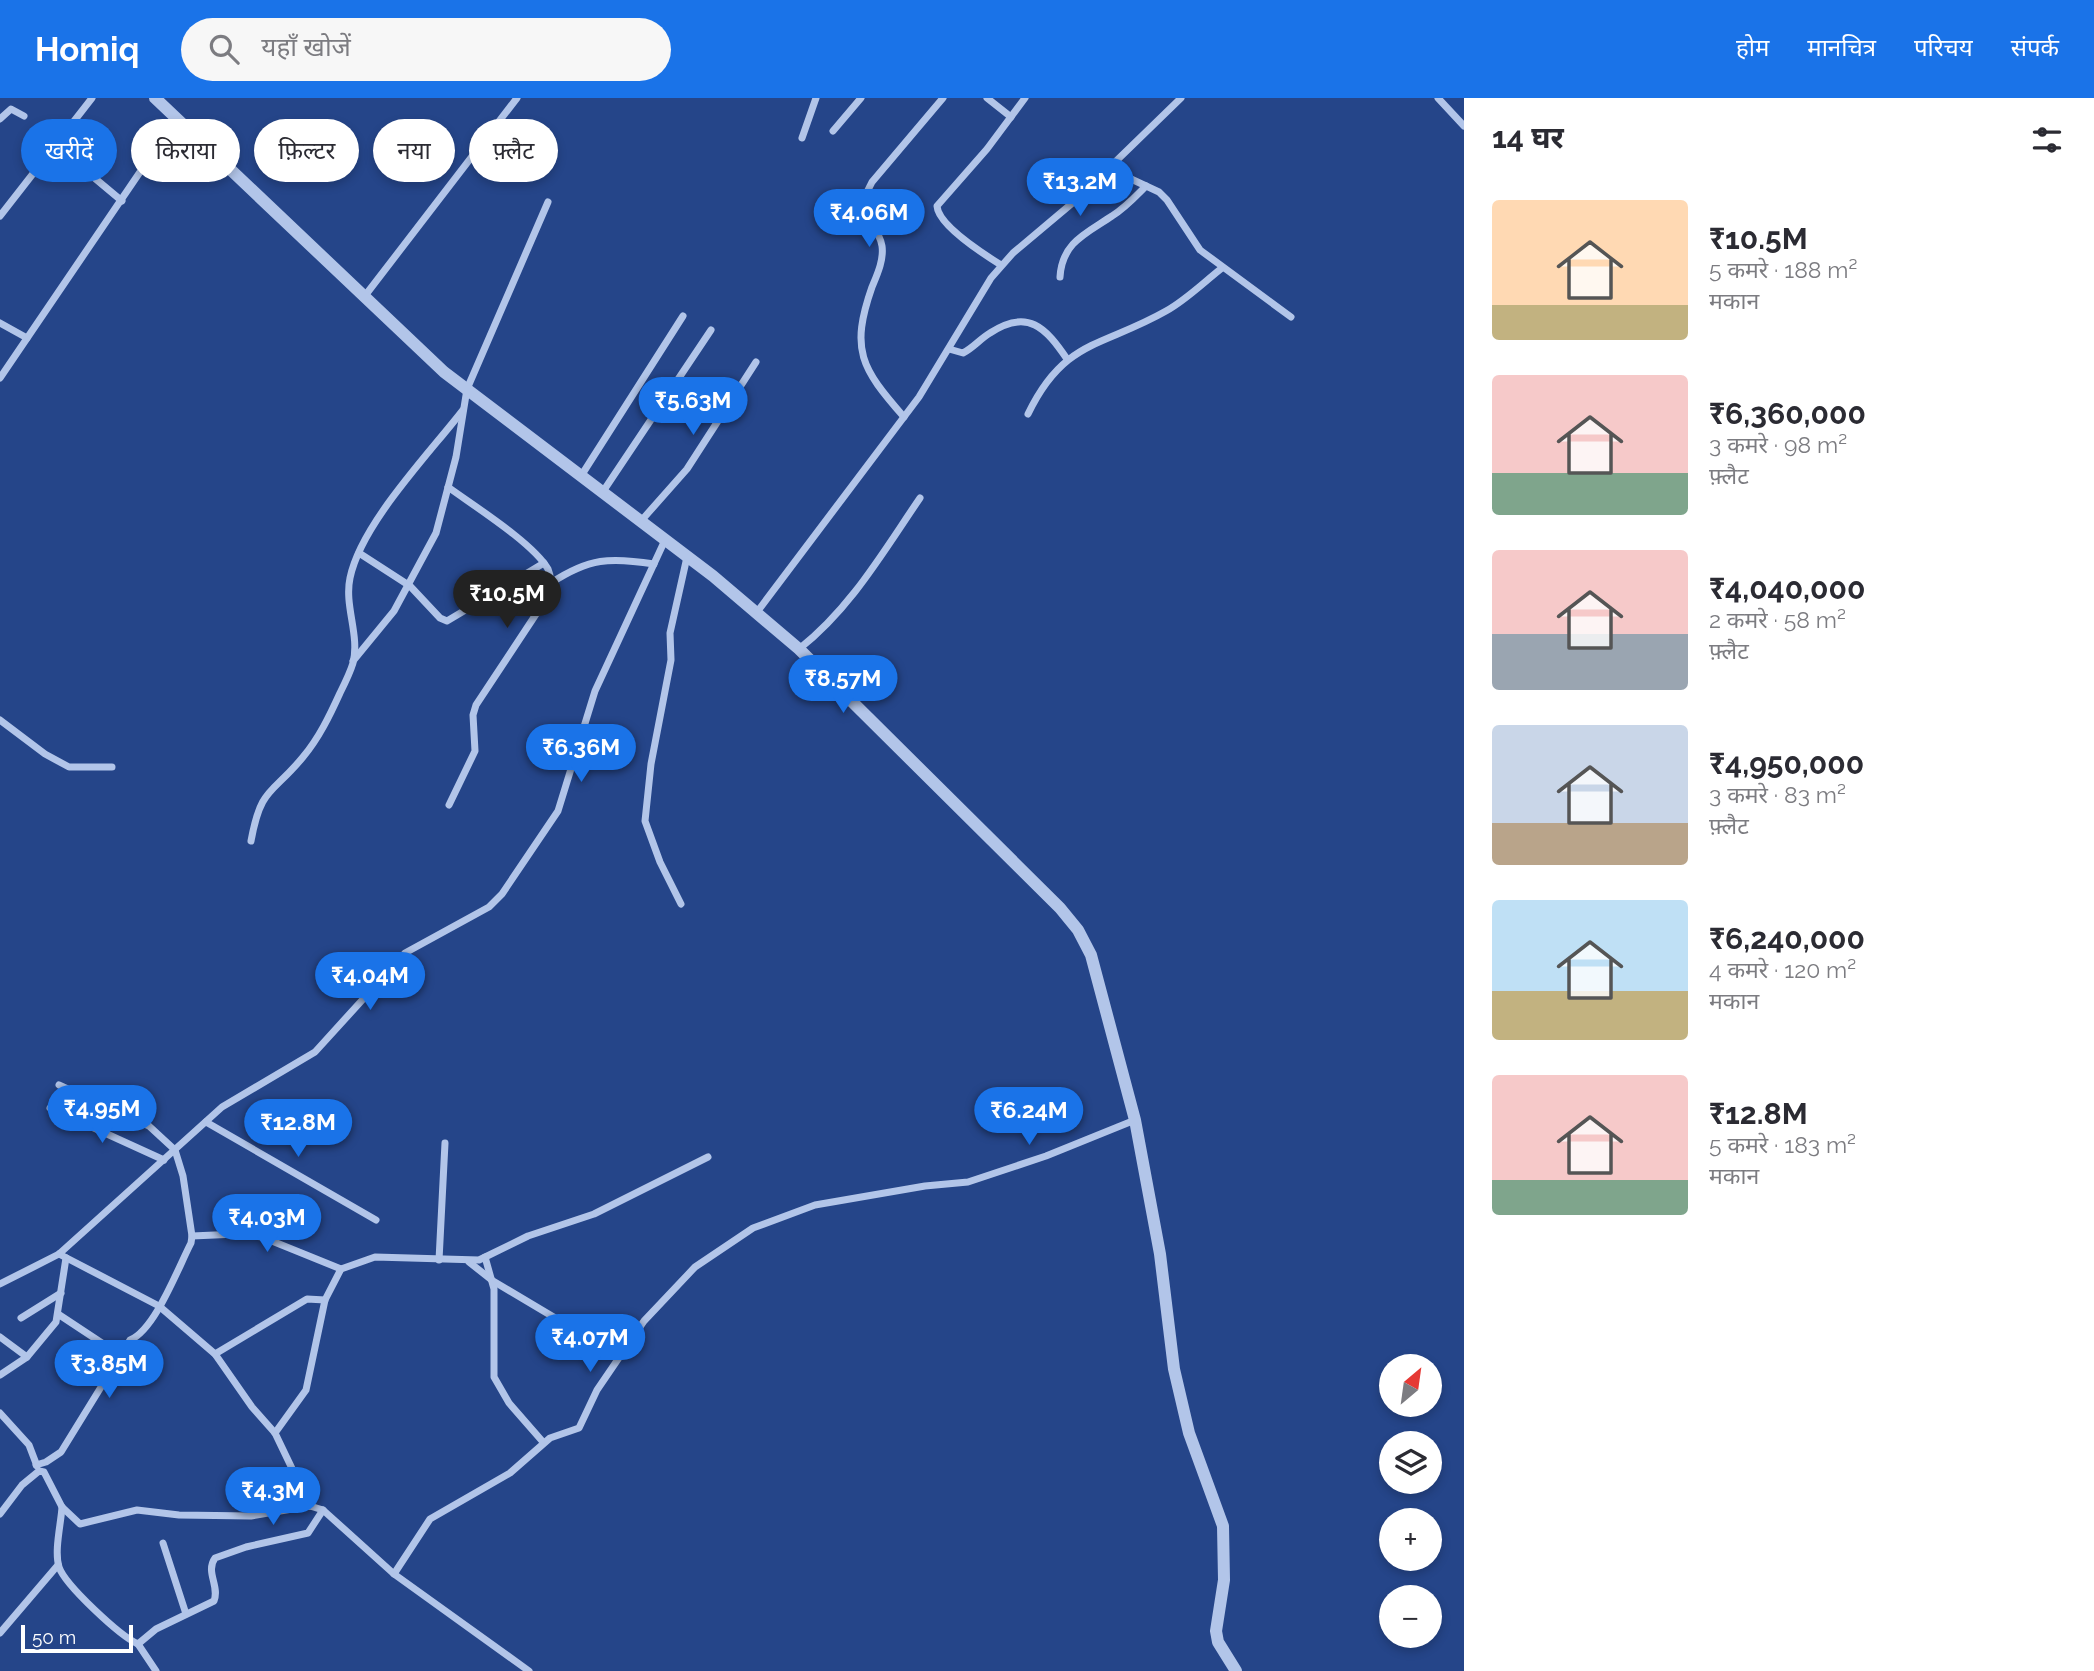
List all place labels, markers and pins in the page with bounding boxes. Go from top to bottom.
pin: ₹13.2M [1023,158,1137,218]
pin: ₹4.06M [812,190,926,249]
pin: ₹5.63M [636,378,750,437]
pin: ₹10.5M [450,570,564,630]
pin: ₹8.57M [786,656,900,715]
pin: ₹6.36M [524,724,638,784]
pin: ₹4.04M [313,953,427,1012]
pin: ₹4.95M [45,1086,159,1145]
pin: ₹6.24M [972,1088,1086,1147]
pin: ₹12.8M [241,1100,355,1159]
pin: ₹4.03M [210,1194,324,1254]
pin: ₹4.07M [533,1314,647,1374]
pin: ₹3.85M [52,1340,166,1400]
pin: ₹4.3M [224,1468,322,1527]

